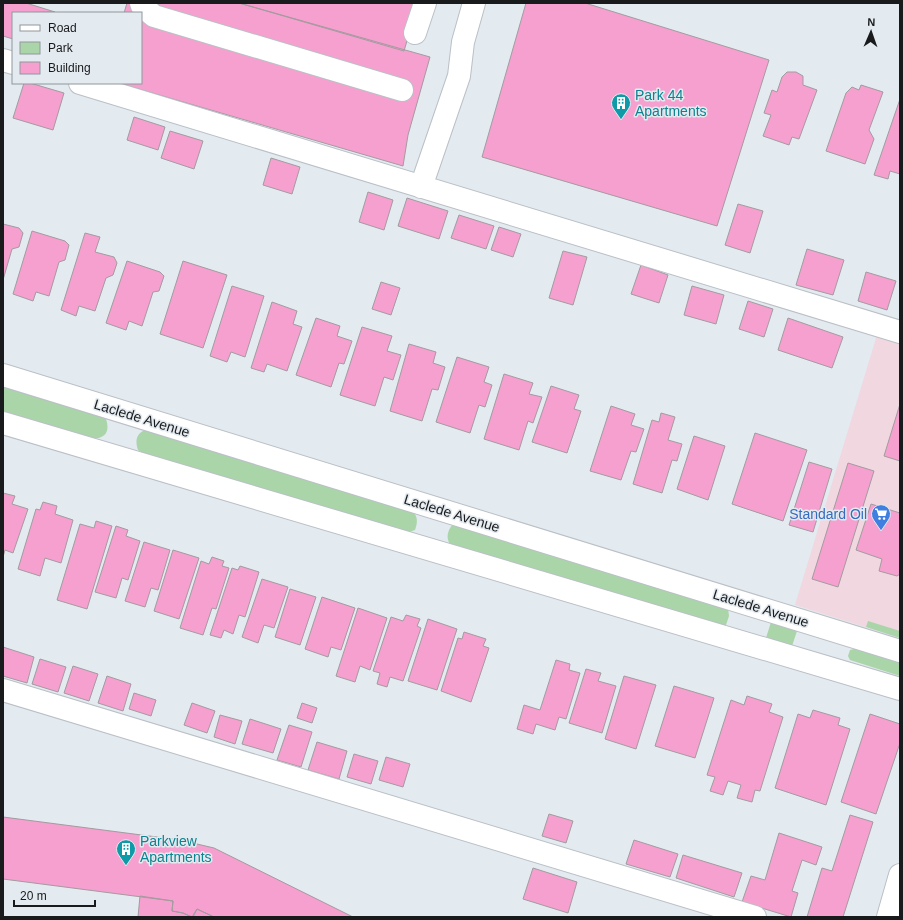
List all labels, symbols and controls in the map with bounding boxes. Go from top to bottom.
legend [12,12,142,84]
north arrow [851,12,891,52]
text: N [867,16,876,28]
text: Road [48,21,77,35]
text: Park [48,41,74,55]
text: Building [48,61,91,75]
place label: Park 44 Apartments [635,87,707,119]
building icon: Park 44 Apartments [610,92,632,120]
street label: Laclede Avenue [92,396,192,440]
street label: Laclede Avenue [402,491,502,535]
supermarket icon: Standard Oil [870,503,892,531]
place label: Standard Oil [789,506,867,522]
street label: Laclede Avenue [711,586,811,630]
place label: Parkview Apartments [140,833,212,865]
building icon: Parkview Apartments [115,838,137,866]
scale bar [14,882,95,908]
text: 20 m [20,889,47,903]

